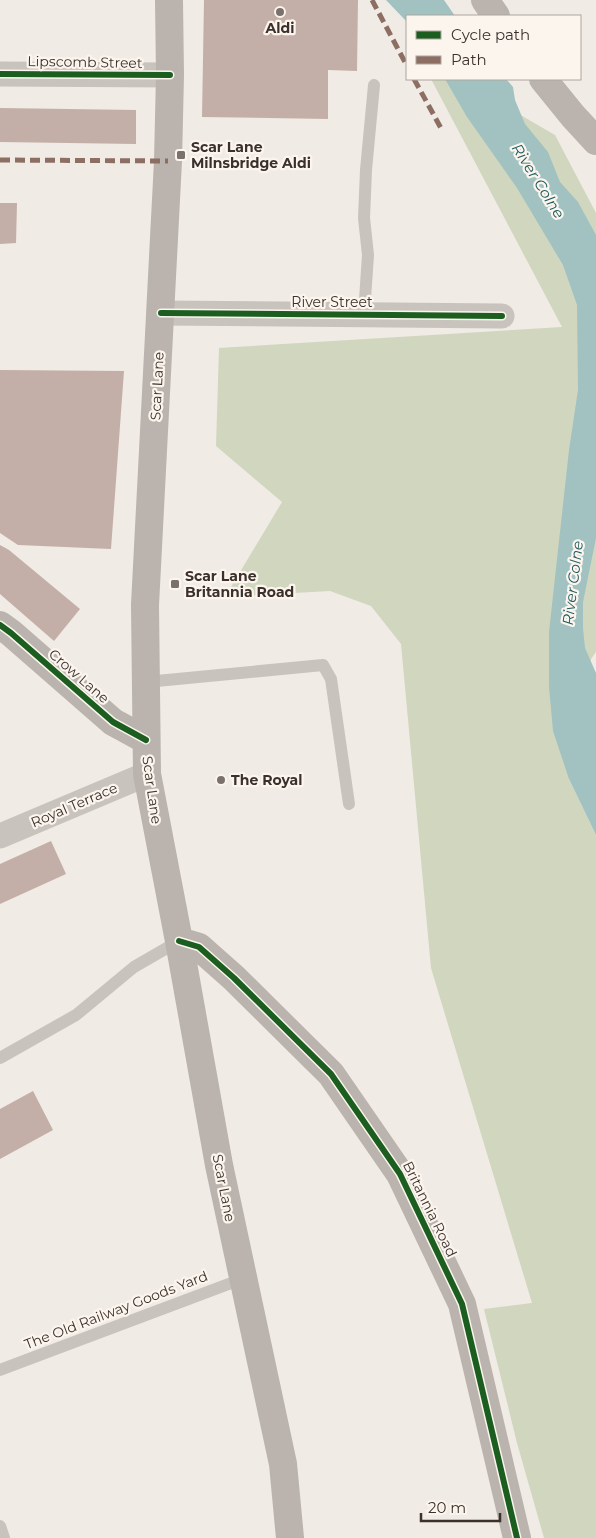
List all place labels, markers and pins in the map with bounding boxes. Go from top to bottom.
marker: Aldi [274,6,286,18]
place label: Aldi [265,19,294,37]
place label: Scar Lane Milnsbridge Aldi [191,138,311,172]
marker: Scar Lane Milnsbridge Aldi [175,149,187,161]
place label: Scar Lane Britannia Road [185,567,294,601]
marker: Scar Lane Britannia Road [169,578,181,590]
place label: The Royal [231,771,302,789]
marker: The Royal [215,774,227,786]

